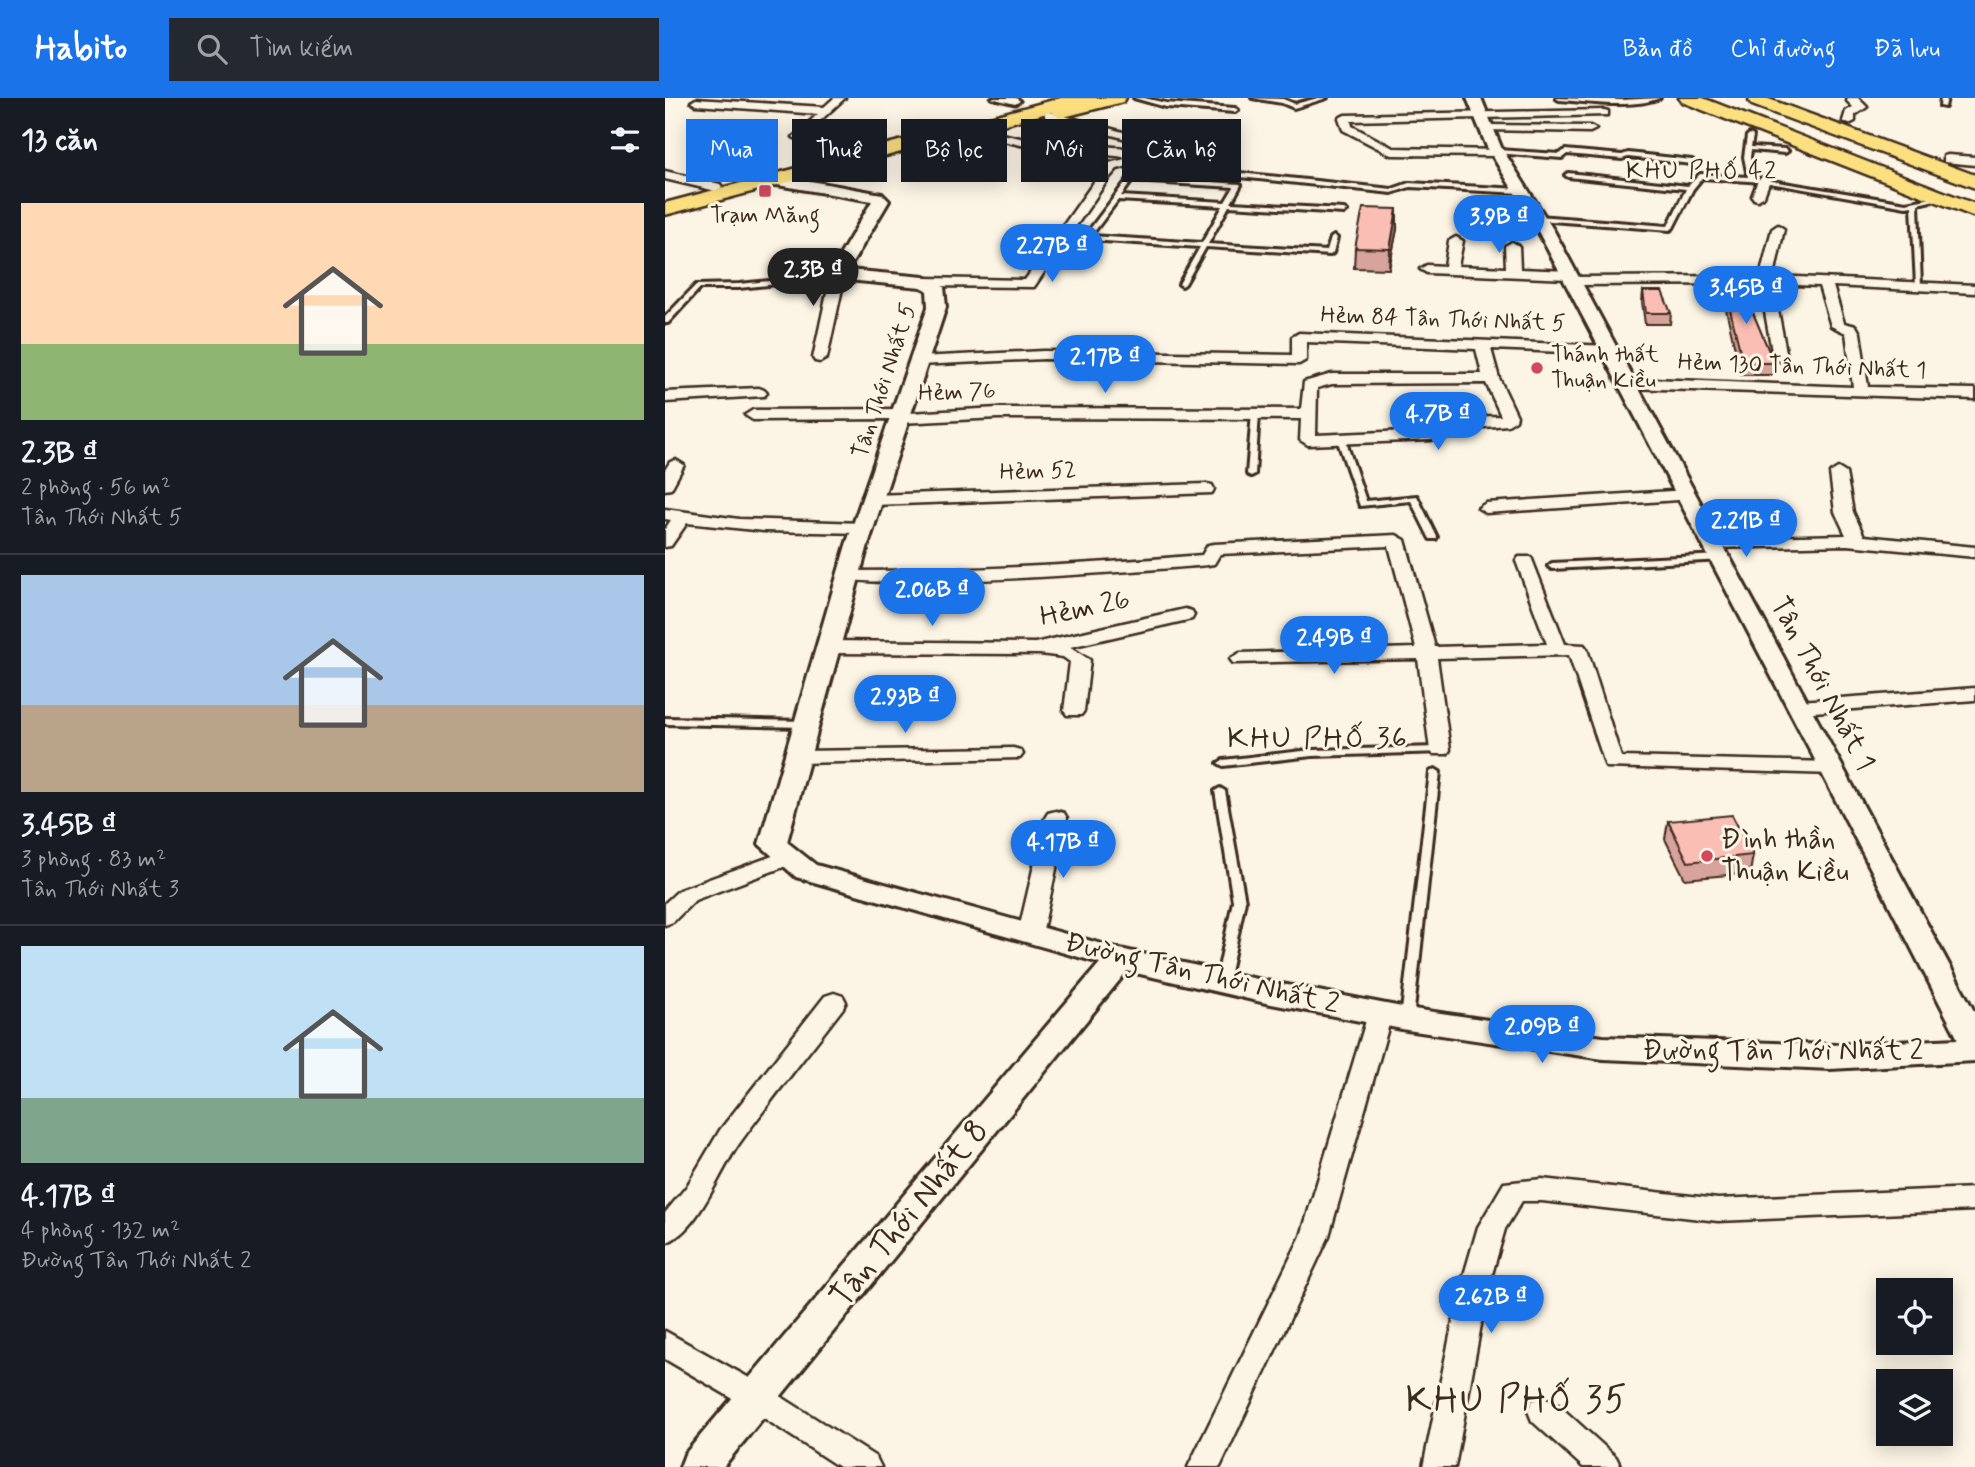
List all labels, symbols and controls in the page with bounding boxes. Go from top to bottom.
search box [169,18,659,81]
text: Habito [35,27,127,71]
icon: search [193,30,231,68]
text: Tìm kiếm [249,32,353,66]
text: Bản đồ [1623,34,1693,65]
text: Chỉ đường [1731,34,1836,65]
text: Đã lưu [1874,34,1940,65]
chip: Mua [686,119,778,182]
chip: Thuê [792,119,887,182]
chip: Bộ lọc [901,119,1007,182]
chip: Mới [1021,119,1108,182]
chip: Căn hộ [1122,119,1241,182]
text: 13 căn [21,121,98,160]
icon: filters [606,121,644,159]
district label: KHU PHỐ 42 [1626,156,1778,187]
marker: Trạm Măng [757,183,773,199]
pin: 3.9B ₫ [1442,195,1556,255]
place label: Trạm Măng [710,201,820,233]
text: 3.9B ₫ [1469,203,1529,233]
pin: 2.27B ₫ [987,225,1117,284]
text: 2.27B ₫ [1016,232,1088,262]
icon: home [270,248,396,374]
pin: 2.3B ₫ [756,248,870,308]
text: 2.3B ₫ [783,256,843,286]
pin: 3.45B ₫ [1681,266,1811,326]
text: 3.45B ₫ [1709,274,1783,304]
street label: Tân Thới Nhất 5 [846,300,924,462]
street label: Hẻm 84 Tân Thới Nhất 5 [1320,301,1566,339]
pin: 2.17B ₫ [1040,336,1170,395]
place label: Thánh thất Thuận Kiều [1551,340,1659,396]
text: 2.17B ₫ [1070,343,1140,373]
street label: Hẻm 130 Tân Thới Nhất 1 [1677,348,1927,386]
marker: Thánh thất Thuận Kiều [1529,360,1545,376]
street label: Hẻm 76 [918,377,996,409]
pin: 4.7B ₫ [1381,392,1495,452]
text: 4.7B ₫ [1406,400,1470,430]
text: 2.3B ₫ [21,434,98,473]
street label: Hẻm 52 [999,456,1077,488]
text: 2 phòng · 56 m² [21,473,171,503]
pin: 2.21B ₫ [1681,500,1811,559]
text: Tân Thới Nhất 5 [21,503,182,533]
text: 2.21B ₫ [1711,507,1781,537]
pin: 2.06B ₫ [867,568,997,628]
text: 2.06B ₫ [895,576,969,606]
street label: Hẻm 26 [1037,581,1133,637]
street label: Tân Thới Nhất 1 [1761,591,1883,777]
pin: 2.49B ₫ [1269,616,1399,676]
icon: home [270,620,396,746]
text: 2.49B ₫ [1296,624,1372,654]
pin: 2.93B ₫ [840,676,970,735]
text: 2.93B ₫ [870,683,940,713]
district label: KHU PHỐ 36 [1227,719,1409,758]
text: 3.45B ₫ [21,806,117,845]
pin: 4.17B ₫ [998,820,1128,880]
place label: Đình thần Thuận Kiều [1721,822,1849,891]
text: 4.17B ₫ [1027,828,1099,858]
text: 3 phòng · 83 m² [21,845,166,875]
marker: Đình thần Thuận Kiều [1699,848,1715,864]
text: Tân Thới Nhất 3 [21,875,179,905]
street label: Đường Tân Thới Nhất 2 [1061,924,1343,1027]
icon: home [270,991,396,1117]
pin: 2.09B ₫ [1477,1006,1607,1065]
text: 2.09B ₫ [1504,1013,1580,1043]
street label: Đường Tân Thới Nhất 2 [1643,1033,1923,1073]
street label: Tân Thới Nhất 8 [820,1111,1000,1317]
text: 4.17B ₫ [21,1177,116,1216]
text: 4 phòng · 132 m² [21,1216,180,1246]
text: Đường Tân Thới Nhất 2 [21,1246,251,1276]
pin: 2.62B ₫ [1426,1276,1556,1335]
map controls [1876,1278,1953,1446]
button: locate [1876,1278,1953,1355]
text: 2.62B ₫ [1455,1283,1527,1313]
button: layers [1876,1369,1953,1446]
district label: KHU PHỐ 35 [1406,1377,1628,1425]

